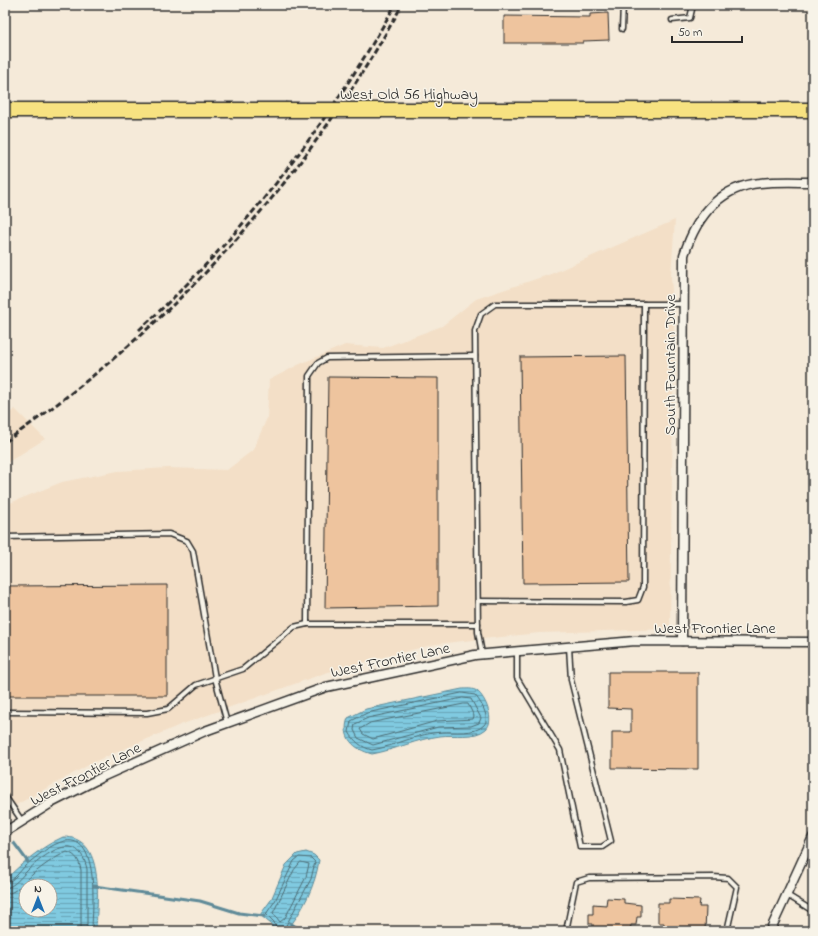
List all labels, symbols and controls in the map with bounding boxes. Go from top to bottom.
scale bar [672,18,742,44]
text: 50 m [678,24,702,42]
street label: West Old 56 Highway [340,83,478,107]
street label: South Fountain Drive [659,294,683,436]
street label: West Frontier Lane [654,617,776,641]
street label: West Frontier Lane [329,636,453,685]
street label: West Frontier Lane [26,736,146,813]
north arrow [18,878,58,918]
text: N [34,881,42,897]

